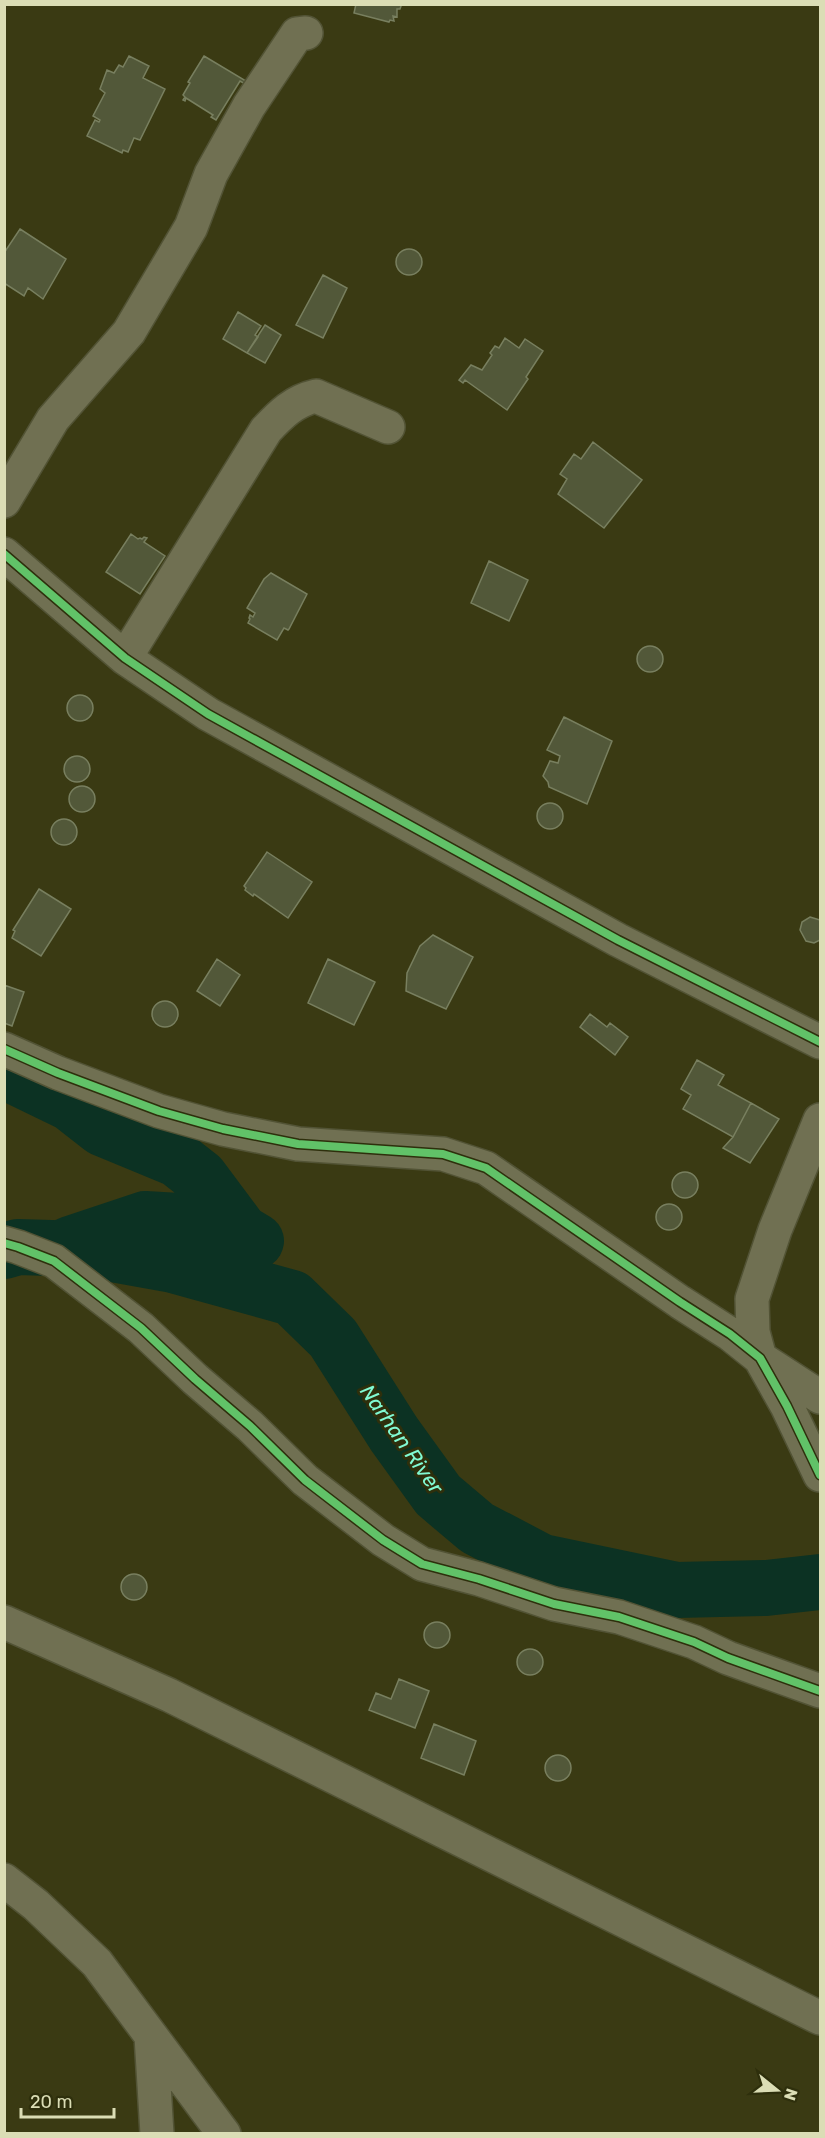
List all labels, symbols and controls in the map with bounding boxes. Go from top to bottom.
water label: Narhan River [355,1379,449,1499]
north arrow [747,2060,807,2120]
scale bar [21,2081,114,2119]
text: N [780,2086,802,2103]
text: 20 m [30,2091,72,2113]

